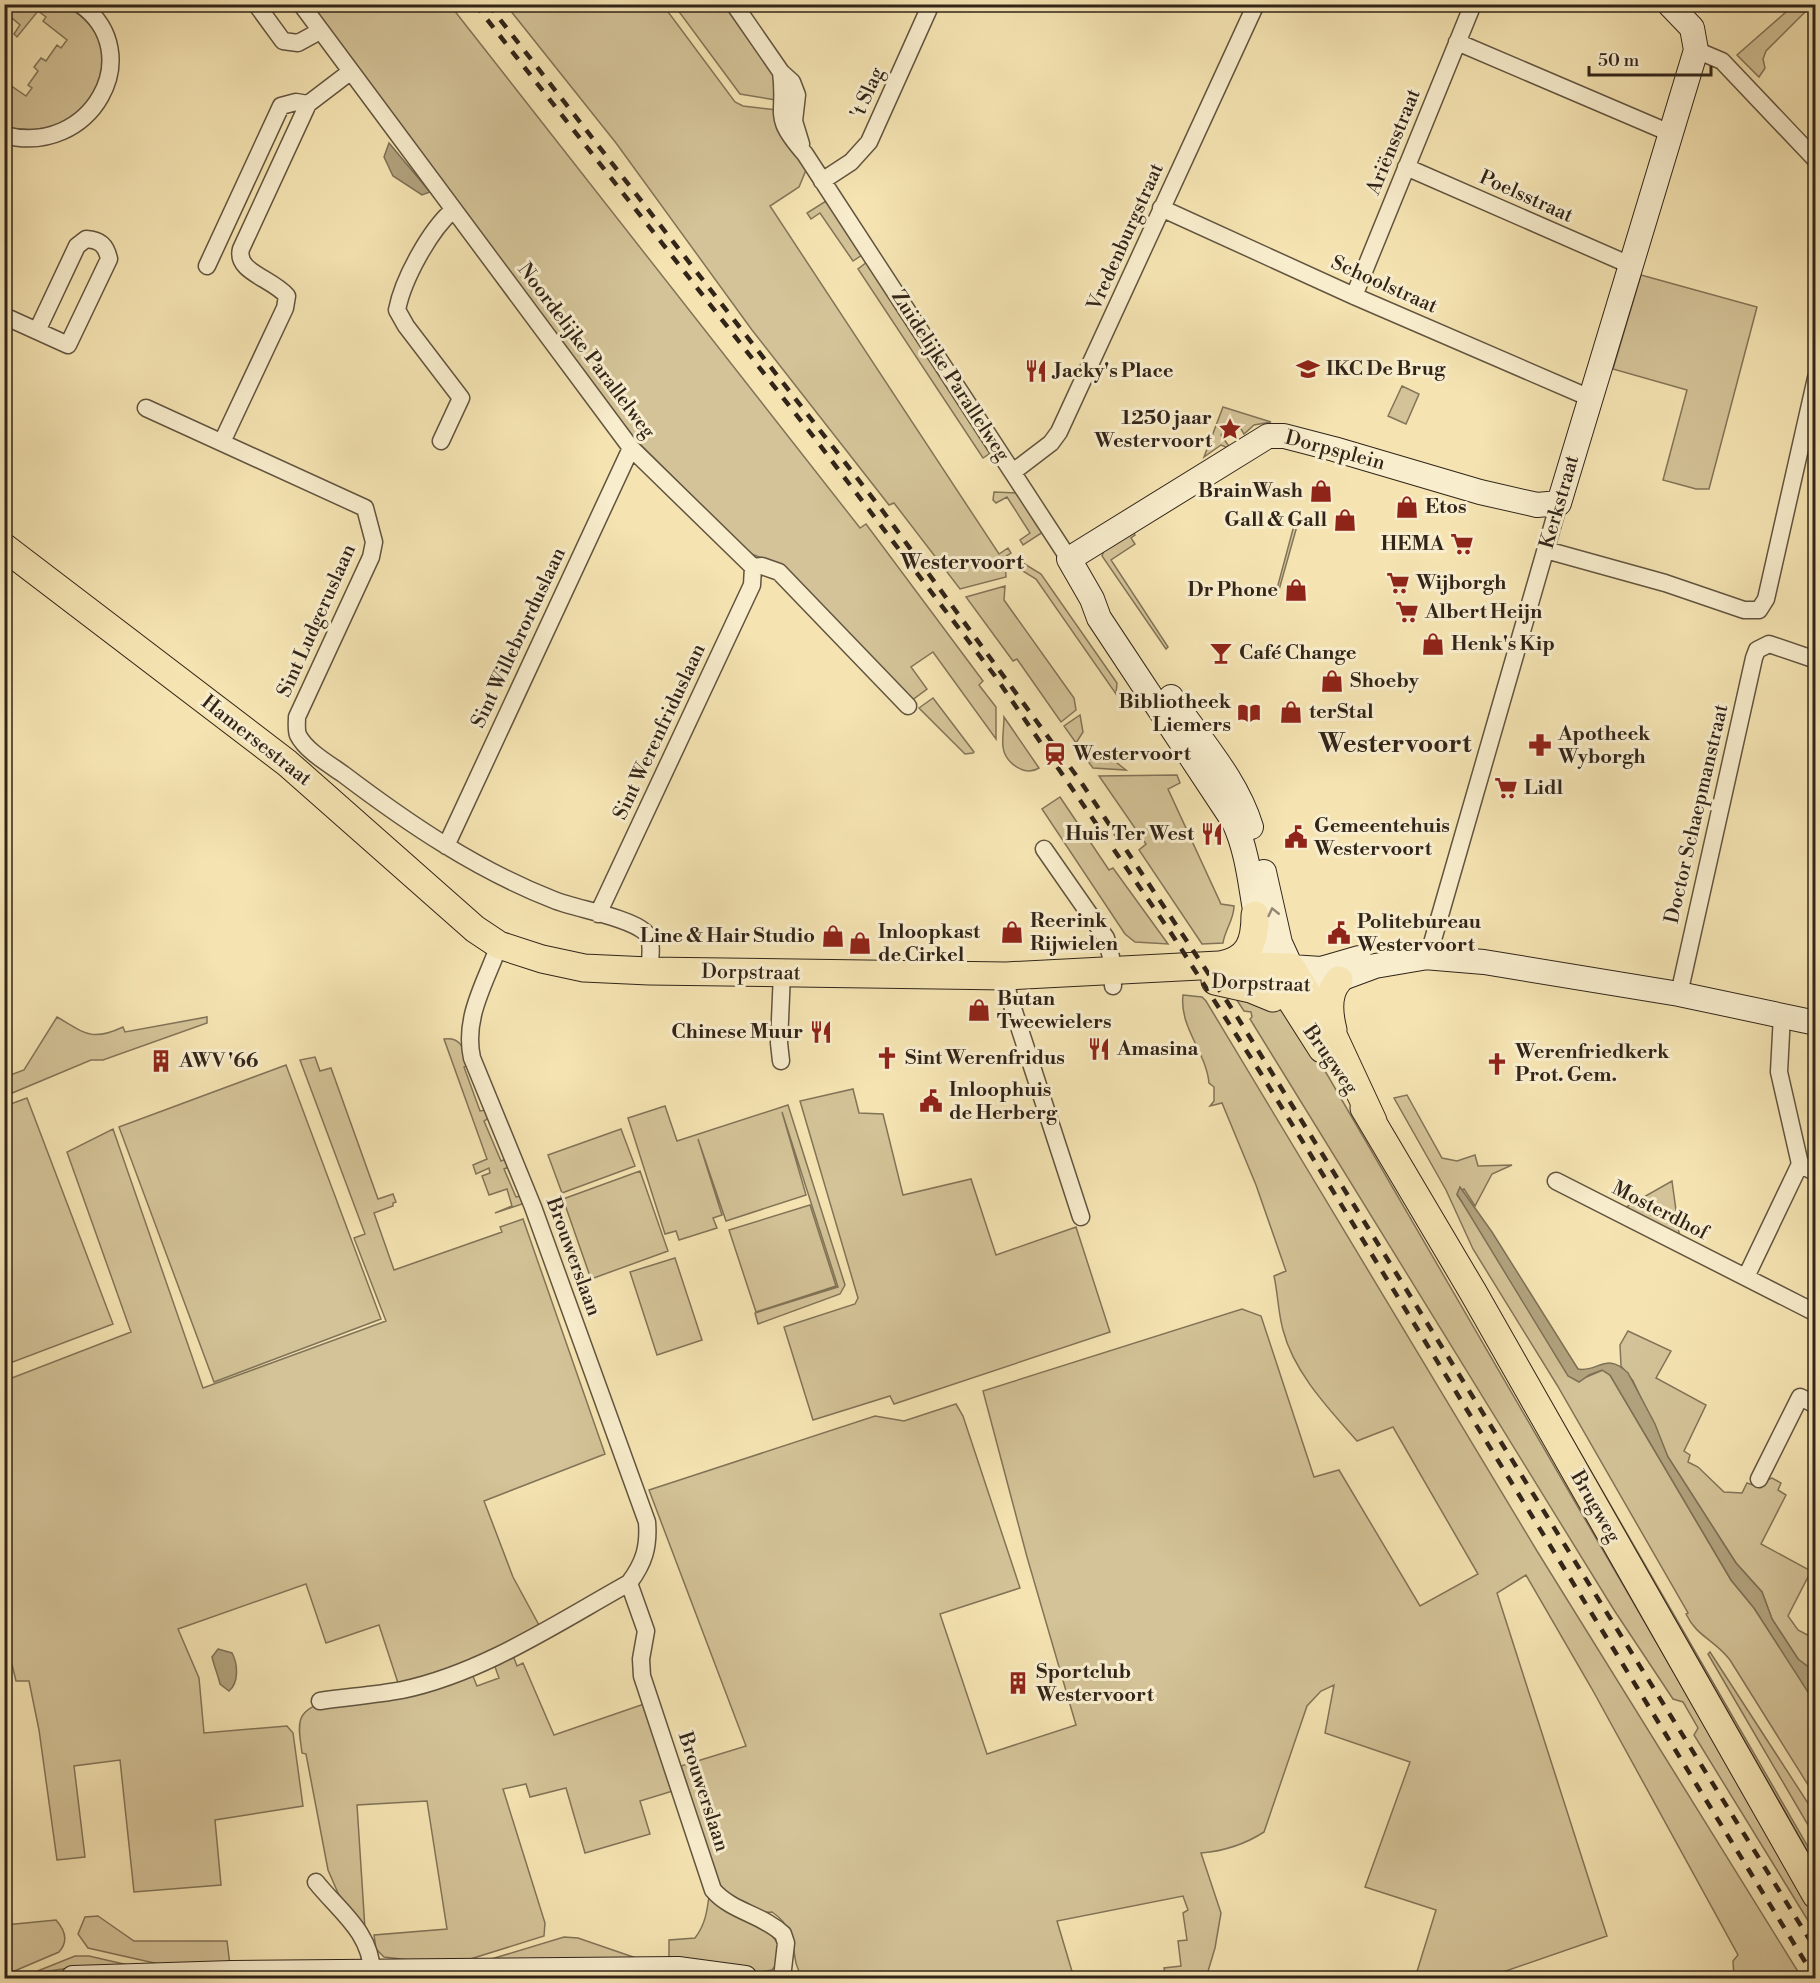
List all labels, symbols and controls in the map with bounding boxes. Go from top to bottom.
scale bar [1589,39,1710,77]
text: 50 m [1598,49,1640,72]
street label: 't Slag [846,63,891,123]
street label: Ariënsstraat [1361,85,1427,200]
street label: Vredenburgstraat [1082,159,1170,315]
street label: Poelsstraat [1475,165,1577,229]
street label: Schoolstraat [1327,250,1441,320]
street label: Noordelijke Parallelweg [512,258,661,444]
street label: Zuidelijke Parallelweg [885,286,1015,467]
school or university icon: IKC De Brug [1295,356,1321,382]
place label: IKC De Brug [1326,357,1446,382]
restaurant icon: Jacky's Place [1023,358,1049,384]
place label: Jacky's Place [1051,359,1174,384]
place label: 1250 jaar Westervoort [1093,406,1213,454]
place icon: 1250 jaar Westervoort [1217,416,1243,442]
street label: Dorpsplein [1282,426,1388,476]
street label: Kerkstraat [1535,452,1585,552]
shop icon: BrainWash [1308,478,1334,504]
place label: BrainWash [1198,479,1304,504]
shop icon: Etos [1394,494,1420,520]
place label: Etos [1425,495,1467,520]
shop icon: Gall & Gall [1332,507,1358,533]
place label: Gall & Gall [1224,508,1327,533]
supermarket icon: HEMA [1449,531,1475,557]
place label: HEMA [1381,532,1445,557]
street label: Sint Ludgeruslaan [272,541,362,701]
street label: Sint Willebrorduslaan [466,544,572,732]
district label: Westervoort [899,550,1024,576]
supermarket icon: Wijborgh [1385,570,1411,596]
place label: Wijborgh [1415,571,1507,596]
shop icon: Dr Phone [1283,577,1309,603]
place label: Dr Phone [1188,578,1278,603]
supermarket icon: Albert Heijn [1394,599,1420,625]
place label: Albert Heijn [1424,600,1543,625]
shop icon: Henk's Kip [1420,631,1446,657]
place label: Henk's Kip [1451,632,1555,657]
street label: Sint Werenfriduslaan [608,640,712,824]
bar icon: Café Change [1208,640,1234,666]
place label: Café Change [1239,641,1357,666]
shop icon: Shoeby [1319,668,1345,694]
place label: Shoeby [1350,669,1420,694]
street label: Hamersestraat [196,690,316,792]
place label: Bibliotheek Liemers [1119,690,1232,738]
shop icon: terStal [1278,699,1304,725]
library icon: Bibliotheek Liemers [1236,700,1262,726]
place label: terStal [1309,700,1374,725]
street label: Doctor Schaepmanstraat [1660,702,1734,926]
place label: Apotheek Wyborgh [1557,722,1651,770]
district label: Westervoort [1317,728,1472,760]
pharmacy icon: Apotheek Wyborgh [1527,732,1553,758]
station icon: Westervoort [1042,741,1068,767]
place label: Westervoort [1072,742,1192,767]
supermarket icon: Lidl [1493,775,1519,801]
place label: Lidl [1524,776,1564,801]
place label: Gemeentehuis Westervoort [1313,814,1450,862]
restaurant icon: Huis Ter West [1199,821,1225,847]
place label: Huis Ter West [1065,822,1195,847]
public building icon: Gemeentehuis Westervoort [1283,824,1309,850]
one-way arrow [1267,907,1280,917]
place label: Reerink Rijwielen [1030,909,1119,957]
place label: Politebureau Westervoort [1356,910,1482,958]
shop icon: Reerink Rijwielen [999,919,1025,945]
place label: Inloopkast de Cirkel [878,920,981,968]
public building icon: Politebureau Westervoort [1326,920,1352,946]
shop icon: Line & Hair Studio [820,923,846,949]
place label: Line & Hair Studio [640,924,815,949]
shop icon: Inloopkast de Cirkel [847,930,873,956]
street label: Dorpstraat [701,960,801,986]
street label: Dorpstraat [1211,970,1311,998]
place label: Butan Tweewielers [997,987,1112,1035]
shop icon: Butan Tweewielers [966,997,992,1023]
restaurant icon: Chinese Muur [808,1019,834,1045]
place label: Chinese Muur [671,1020,803,1045]
street label: Brugweg [1296,1020,1363,1100]
restaurant icon: Amasina [1086,1036,1112,1062]
place label: Amasina [1116,1037,1199,1062]
place label: Werenfriedkerk Prot. Gem. [1514,1040,1670,1088]
church icon: Sint Werenfridus [874,1045,900,1071]
place label: Sint Werenfridus [905,1046,1065,1071]
building icon: AWV '66 [148,1048,174,1074]
place label: AWV '66 [178,1049,259,1074]
church icon: Werenfriedkerk Prot. Gem. [1484,1051,1510,1077]
place label: Inloophuis de Herberg [949,1078,1058,1126]
public building icon: Inloophuis de Herberg [918,1088,944,1114]
street label: Mosterdhof [1608,1176,1713,1246]
street label: Brouwerslaan [540,1193,606,1320]
street label: Brugweg [1564,1466,1626,1548]
place label: Sportclub Westervoort [1035,1660,1155,1708]
building icon: Sportclub Westervoort [1005,1670,1031,1696]
street label: Brouwerslaan [672,1728,734,1855]

